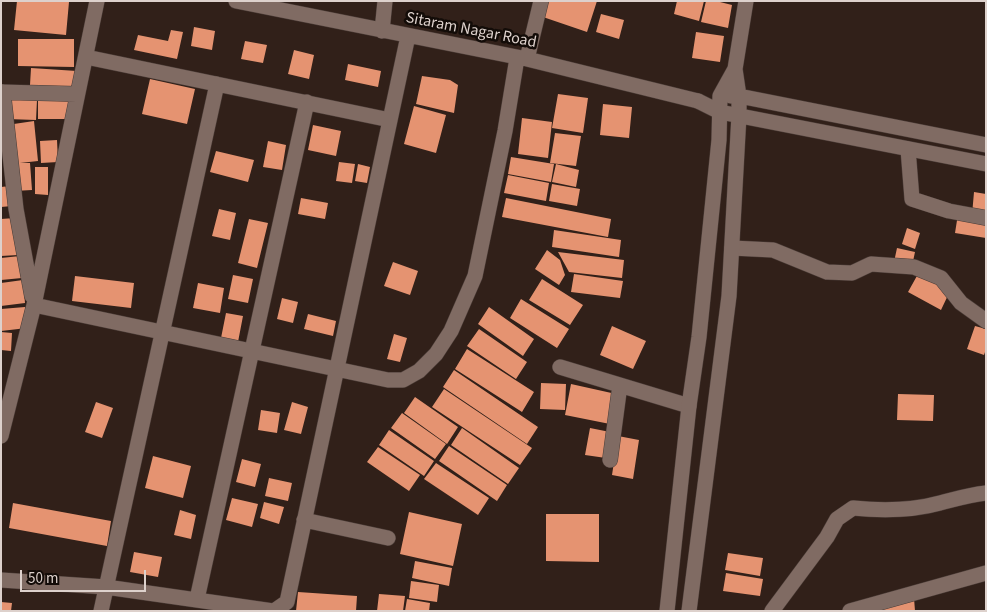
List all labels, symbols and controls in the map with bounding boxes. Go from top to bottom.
street label: Sitaram Nagar Road [404,9,538,53]
scale bar [22,560,149,592]
text: 50 m [28,568,58,589]

